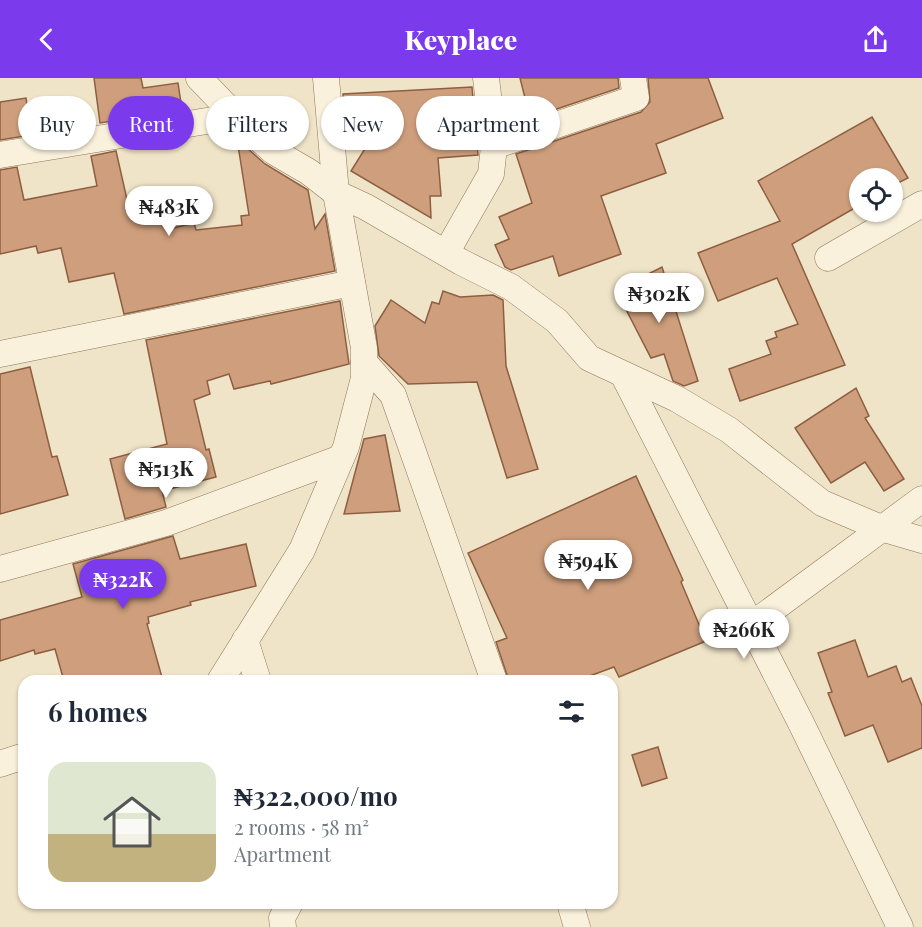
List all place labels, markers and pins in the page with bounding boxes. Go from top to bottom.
pin: ₦483K [127,186,211,237]
pin: ₦302K [617,273,701,324]
pin: ₦513K [124,448,208,499]
pin: ₦594K [546,540,630,591]
pin: ₦322K [81,559,165,610]
pin: ₦266K [702,609,786,660]

